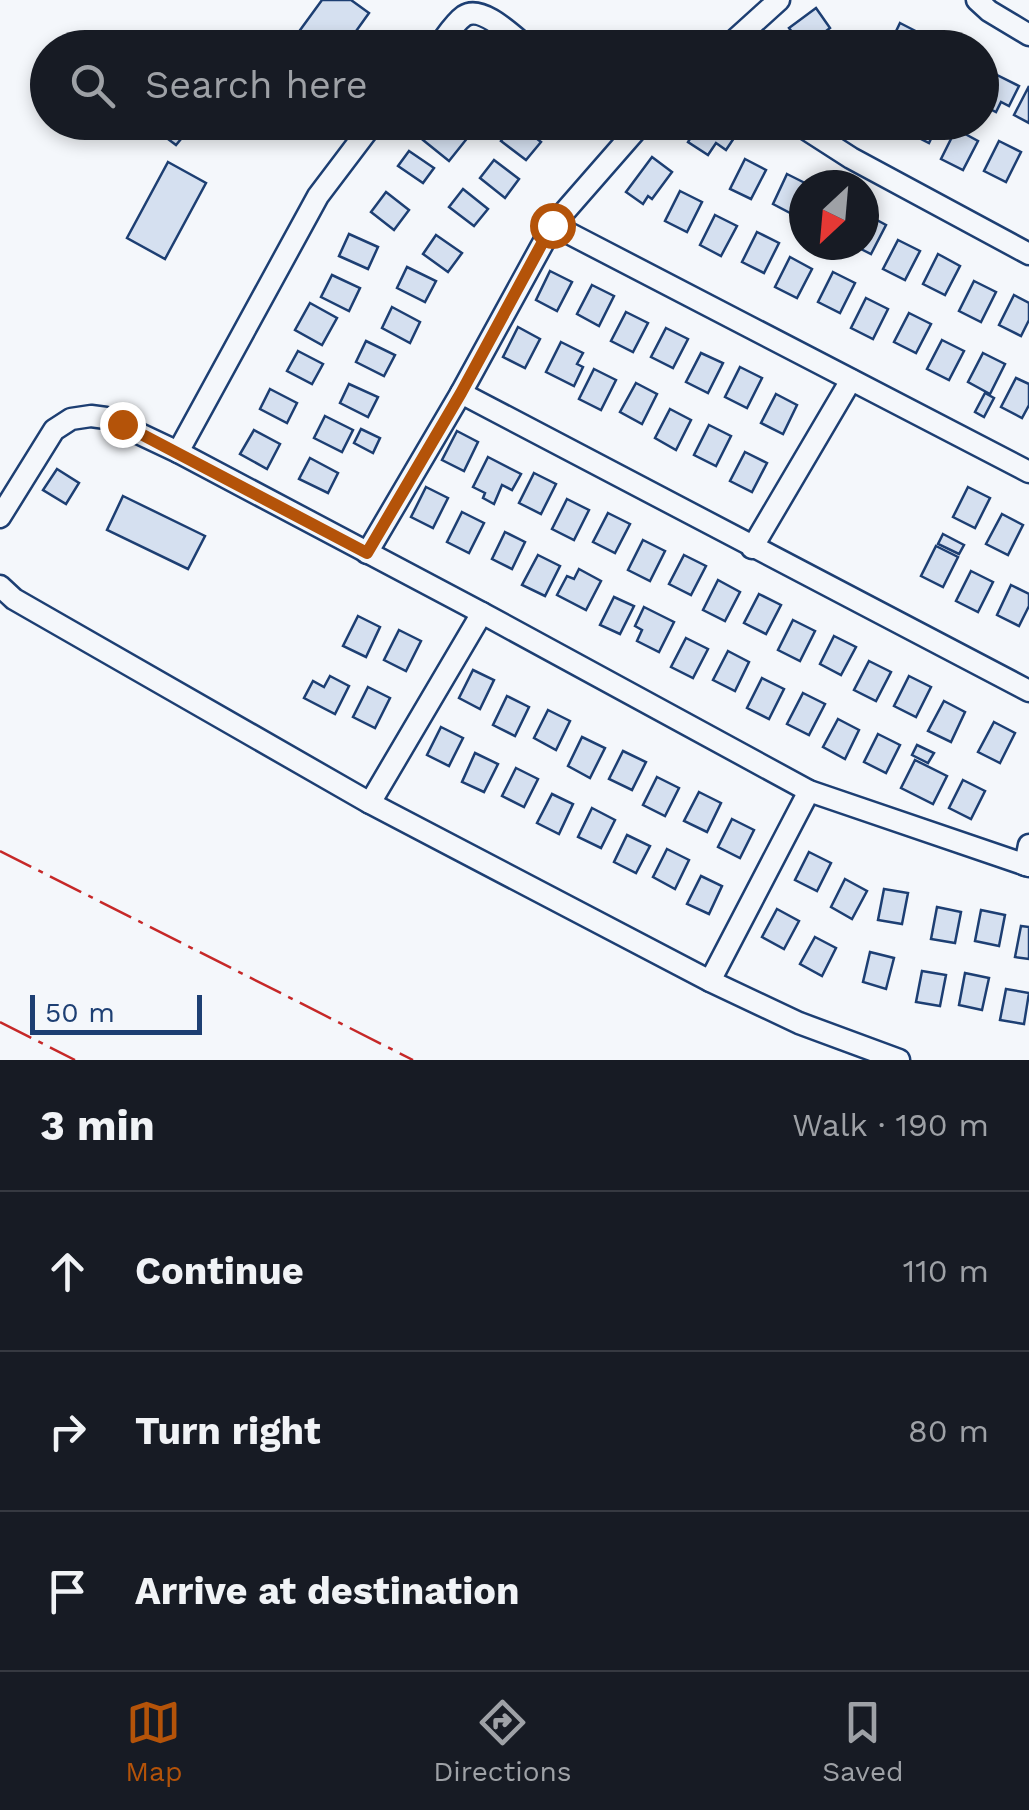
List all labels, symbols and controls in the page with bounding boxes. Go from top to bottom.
search box [30,30,999,140]
icon: search [65,58,120,113]
text: Search here [145,63,368,107]
north arrow [789,170,879,260]
route start [530,203,576,249]
route end [100,402,146,448]
scale bar [30,990,202,1034]
text: 50 m [45,996,115,1029]
text: 3 min [40,1101,155,1150]
text: Walk · 190 m [792,1106,989,1144]
icon: ahead [40,1244,95,1299]
text: Continue [135,1249,304,1293]
text: 110 m [903,1252,989,1290]
icon: right [40,1404,95,1459]
text: Turn right [135,1409,321,1453]
text: 80 m [908,1412,989,1450]
icon: arrive [40,1564,95,1619]
text: Arrive at destination [135,1569,520,1613]
tab: Map [125,1695,183,1788]
tab: Directions [433,1695,572,1788]
tab: Saved [822,1695,904,1788]

